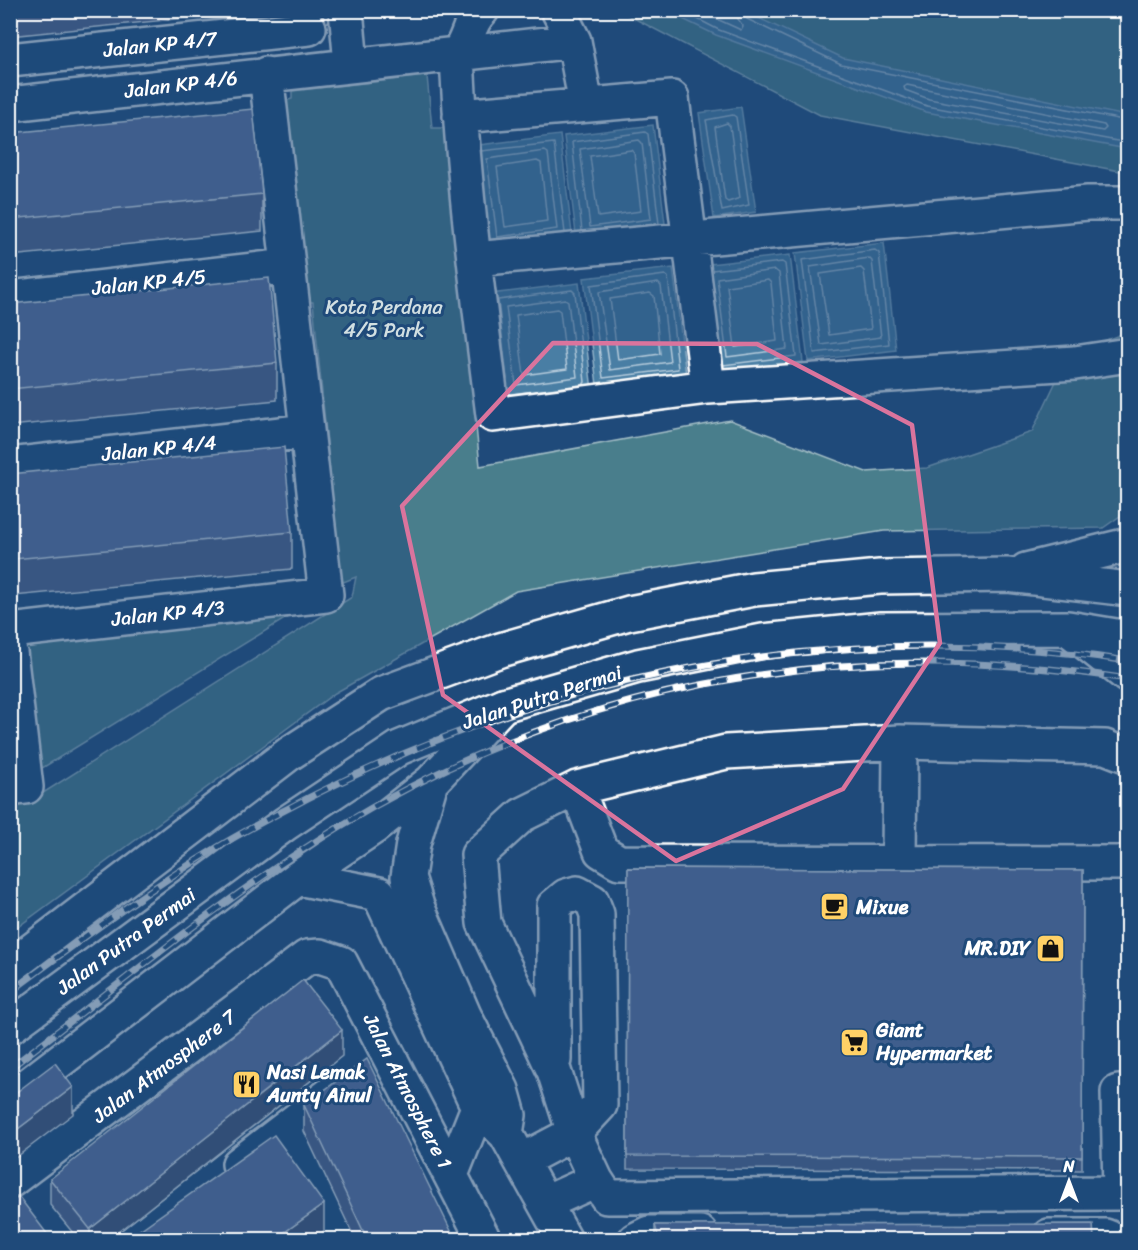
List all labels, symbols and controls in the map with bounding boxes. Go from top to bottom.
street label: Jalan KP 4/7 [101,21,220,68]
street label: Jalan KP 4/6 [121,60,240,109]
street label: Jalan KP 4/5 [89,259,208,306]
park label: Kota Perdana 4/5 Park [325,290,444,348]
street label: Jalan KP 4/4 [99,425,218,472]
street label: Jalan KP 4/3 [109,590,226,637]
street label: Jalan Putra Permai [457,655,628,740]
street label: Jalan Putra Permai [48,878,205,1005]
place label: Mixue [855,890,909,925]
cafe icon: Mixue [819,891,851,923]
place label: MR.DIY [964,931,1032,966]
shop icon: MR.DIY [1035,932,1067,964]
street label: Jalan Atmosphere 7 [84,999,245,1133]
street label: Jalan Atmosphere 1 [353,1006,462,1175]
place label: Giant Hypermarket [875,1013,992,1071]
supermarket icon: Giant Hypermarket [839,1026,871,1058]
place label: Nasi Lemak Aunty Ainul [266,1055,373,1113]
restaurant icon: Nasi Lemak Aunty Ainul [230,1068,262,1100]
north arrow [1039,1151,1099,1211]
text: N [1062,1152,1075,1181]

